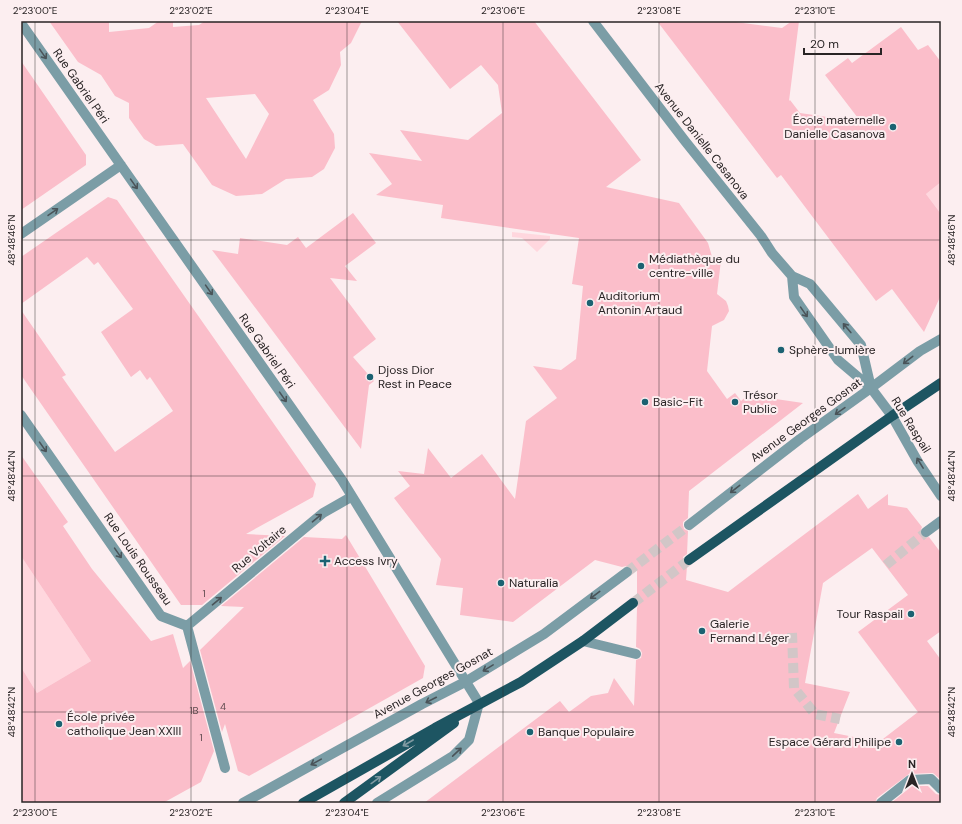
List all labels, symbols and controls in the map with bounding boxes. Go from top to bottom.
text: 2°23'00"E [13,4,58,17]
text: 2°23'02"E [169,4,213,17]
text: 2°23'04"E [325,4,369,17]
text: 2°23'06"E [481,4,525,17]
text: 2°23'08"E [637,4,681,17]
text: 2°23'10"E [795,4,836,17]
scale bar [804,30,881,56]
text: 20 m [810,36,839,52]
street label: Rue Gabriel Péri [49,45,113,127]
one-way arrow [39,49,47,60]
street label: Avenue Danielle Casanova [651,79,753,203]
place label: École maternelle Danielle Casanova [784,112,885,142]
marker: École maternelle Danielle Casanova [888,122,898,132]
one-way arrow [130,178,138,189]
one-way arrow [47,208,58,216]
text: 48°48'46"N [5,214,18,265]
text: 48°48'46"N [945,214,958,265]
place label: Médiathèque du centre-ville [649,251,740,281]
marker: Médiathèque du centre-ville [636,261,646,271]
one-way arrow [205,285,213,296]
place label: Auditorium Antonin Artaud [598,288,682,318]
marker: Auditorium Antonin Artaud [585,298,595,308]
one-way arrow [800,306,808,317]
street label: Rue Gabriel Péri [235,310,299,392]
one-way arrow [842,323,851,333]
place label: Sphère-lumière [789,342,876,358]
marker: Sphère-lumière [776,345,786,355]
one-way arrow [903,355,914,364]
place label: Djoss Dior Rest in Peace [378,362,452,392]
marker: Djoss Dior Rest in Peace [365,372,375,382]
street label: Avenue Georges Gosnat [747,374,865,466]
place label: Trésor Public [743,387,778,417]
one-way arrow [279,391,287,402]
place label: Basic-Fit [653,394,703,410]
street label: Rue Raspail [887,394,935,456]
marker: Basic-Fit [640,397,650,407]
marker: Trésor Public [730,397,740,407]
one-way arrow [834,407,845,415]
one-way arrow [39,441,47,452]
text: 48°48'44"N [5,451,18,501]
text: 48°48'44"N [945,451,958,501]
one-way arrow [915,457,923,469]
one-way arrow [730,485,741,493]
street label: Rue Louis Rousseau [100,510,176,608]
one-way arrow [311,514,322,523]
street label: Rue Voltaire [229,521,290,576]
one-way arrow [114,548,122,559]
place label: Access Ivry [334,553,398,569]
marker: Access Ivry [319,555,331,567]
place label: Naturalia [509,575,558,591]
marker: Naturalia [496,578,506,588]
house number: 1 [202,587,206,600]
one-way arrow [590,591,601,599]
one-way arrow [211,597,222,606]
place label: Tour Raspail [837,606,903,622]
marker: Tour Raspail [906,609,916,619]
place label: Galerie Fernand Léger [710,616,790,646]
marker: Galerie Fernand Léger [697,626,707,636]
street label: Avenue Georges Gosnat [371,643,496,722]
one-way arrow [482,665,494,673]
text: 48°48'42"N [5,687,18,737]
text: 48°48'42"N [945,687,958,737]
one-way arrow [425,697,437,704]
house number: 4 [220,700,226,713]
house number: 1B [189,704,199,717]
place label: École privée catholique Jean XXIII [67,709,181,739]
marker: École privée catholique Jean XXIII [54,719,64,729]
place label: Banque Populaire [538,724,634,740]
marker: Banque Populaire [525,727,535,737]
house number: 1 [199,731,203,744]
place label: Espace Gérard Philipe [769,734,891,750]
marker: Espace Gérard Philipe [894,737,904,747]
one-way arrow [402,739,414,747]
one-way arrow [452,747,462,757]
north arrow [892,754,932,794]
text: N [908,757,916,771]
one-way arrow [311,759,323,766]
one-way arrow [370,776,381,784]
text: 2°23'00"E [13,806,58,819]
text: 2°23'02"E [169,806,213,819]
text: 2°23'04"E [325,806,369,819]
text: 2°23'06"E [481,806,525,819]
text: 2°23'08"E [637,806,681,819]
text: 2°23'10"E [795,806,836,819]

